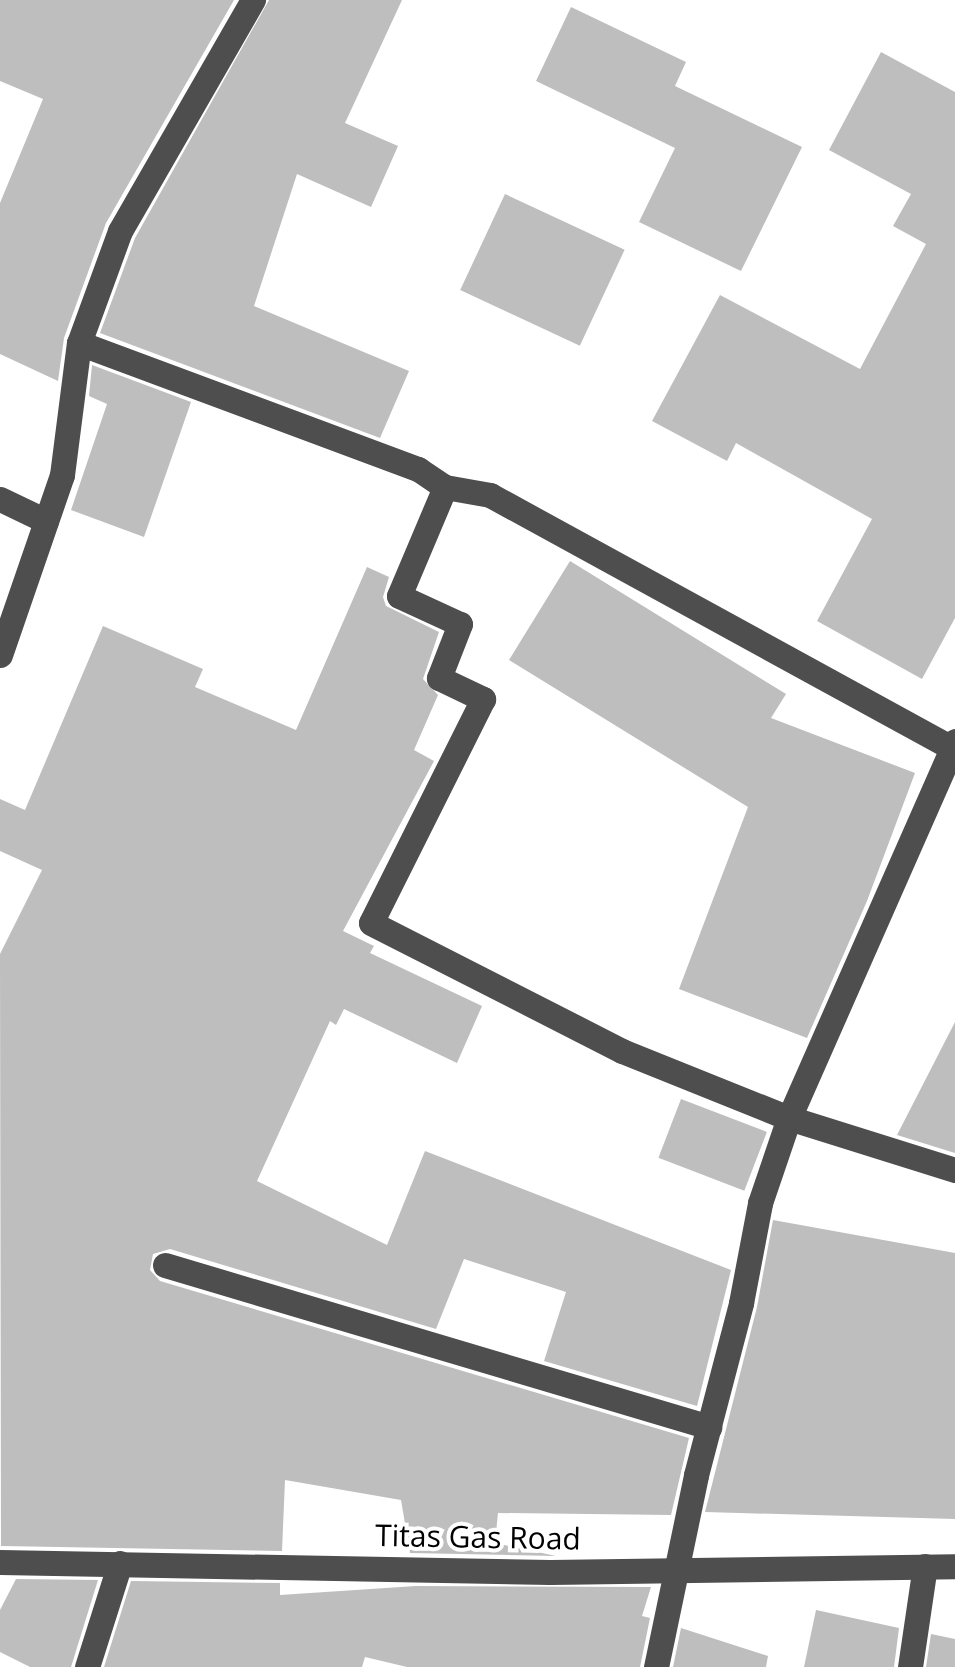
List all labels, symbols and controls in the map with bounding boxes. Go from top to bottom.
street label: Titas Gas Road [375,1517,581,1557]

